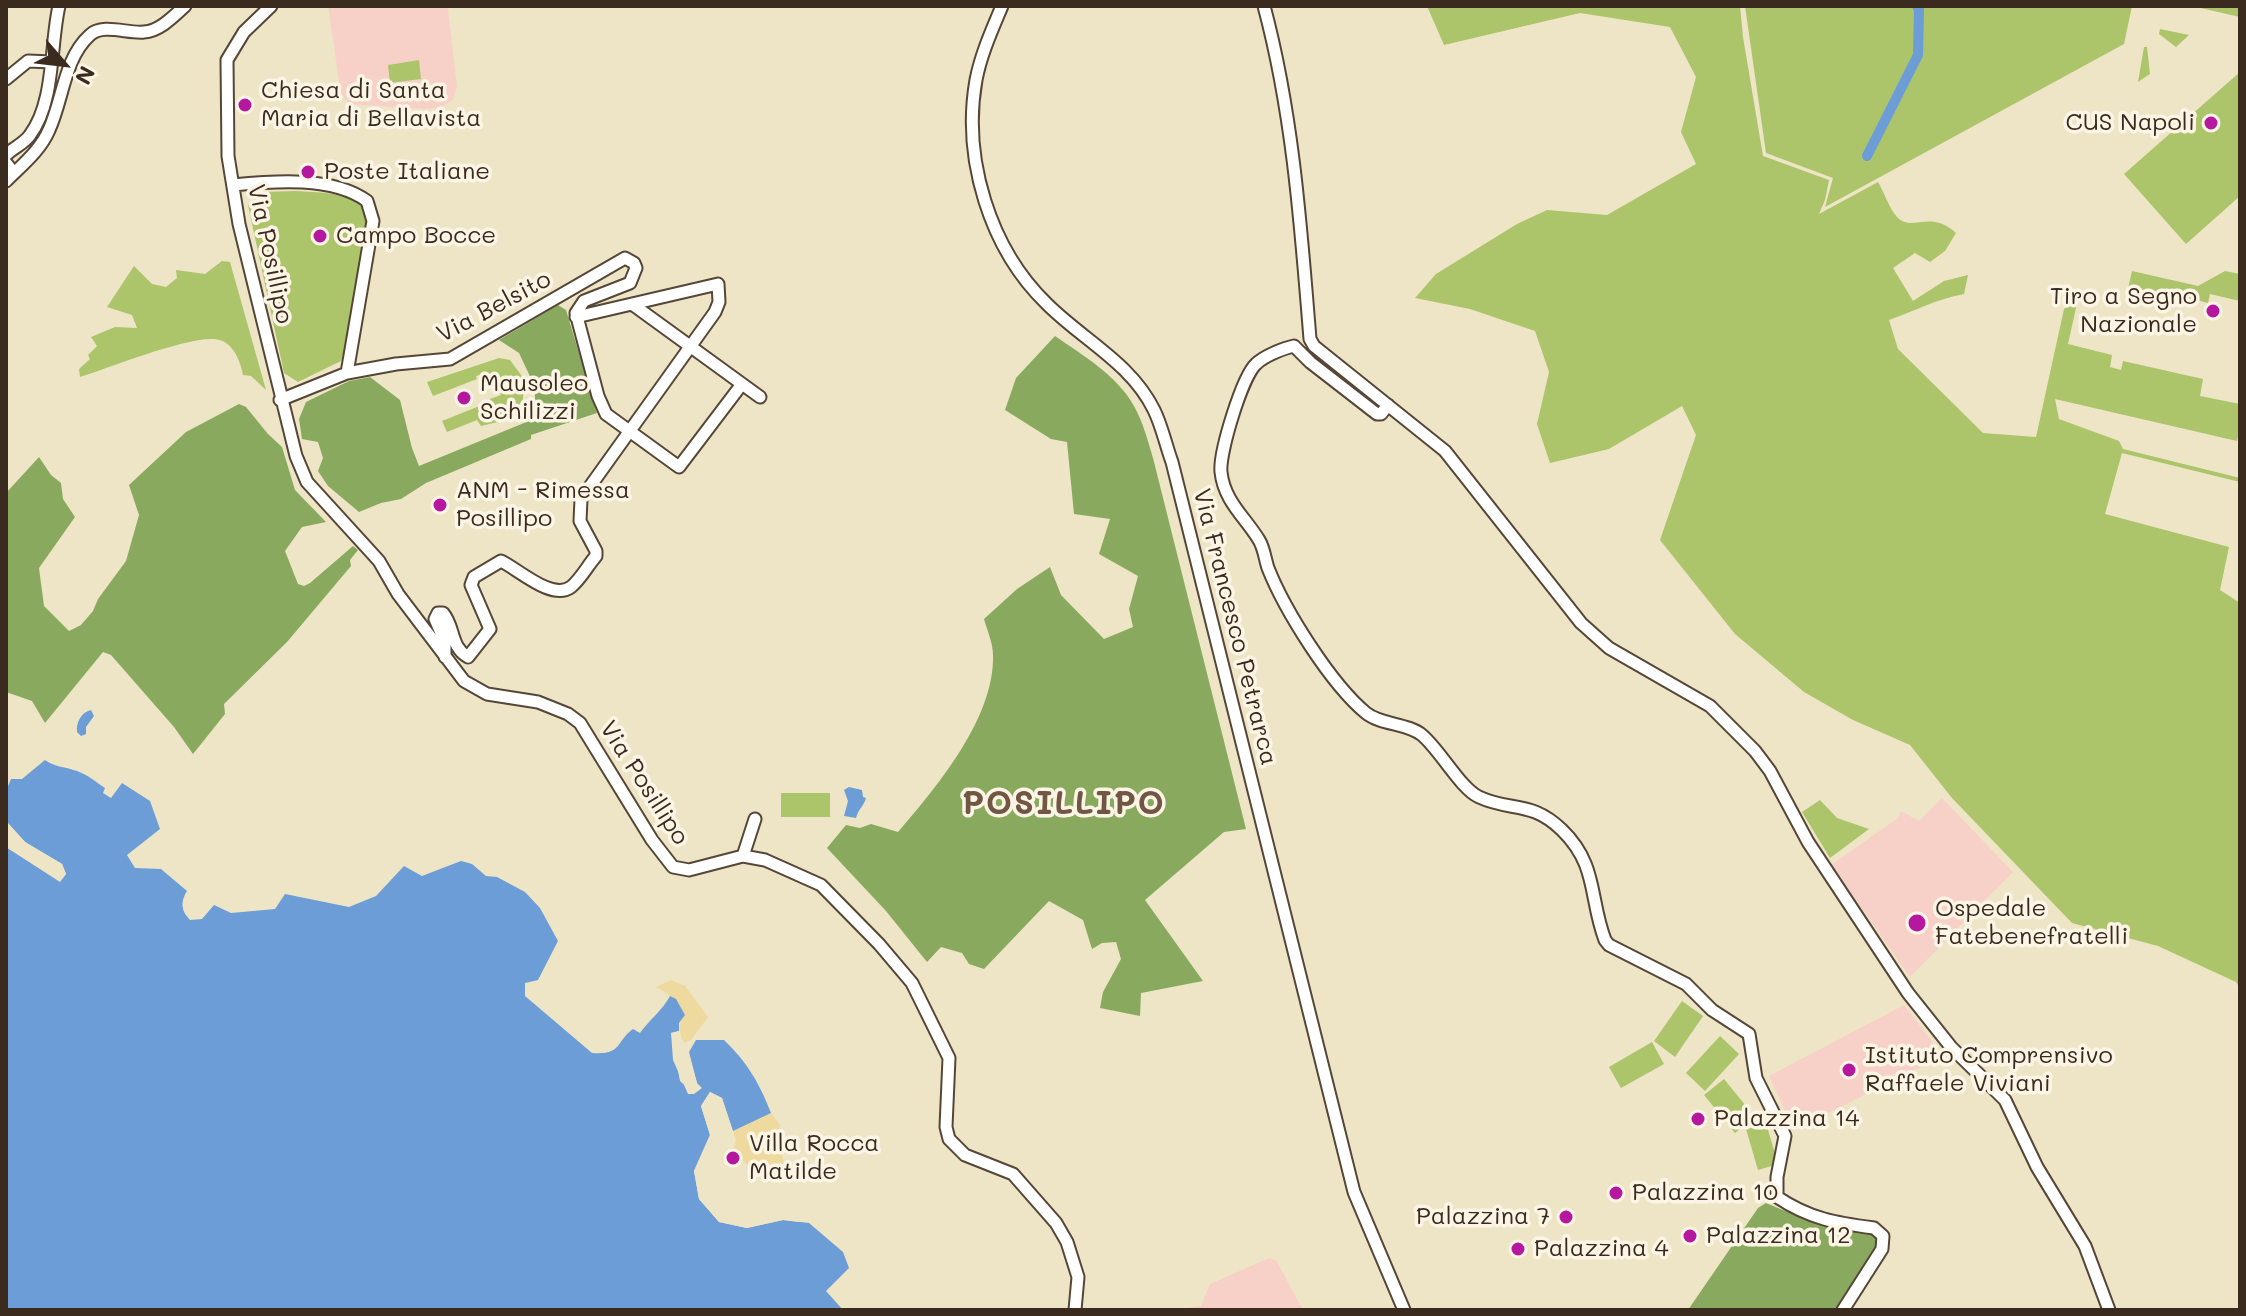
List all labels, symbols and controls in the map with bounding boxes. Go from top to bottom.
north arrow [24,24,104,104]
text: N [69,61,102,90]
place label: Chiesa di Santa Maria di Bellavista [261,77,481,133]
marker: Chiesa di Santa Maria di Bellavista [236,96,254,114]
place label: CUS Napoli [2066,109,2195,137]
marker: CUS Napoli [2202,114,2220,132]
place label: Poste Italiane [324,158,490,186]
marker: Poste Italiane [299,163,317,181]
street label: Via Posillipo [241,182,299,326]
place label: Campo Bocce [336,222,496,250]
marker: Campo Bocce [311,227,329,245]
street label: Via Belsito [432,265,556,349]
place label: Tiro a Segno Nazionale [2050,283,2197,339]
marker: Tiro a Segno Nazionale [2204,302,2222,320]
place label: Mausoleo Schilizzi [480,370,588,426]
marker: Mausoleo Schilizzi [455,389,473,407]
place label: ANM - Rimessa Posillipo [456,477,630,533]
street label: Via Francesco Petrarca [1187,486,1283,768]
marker: ANM - Rimessa Posillipo [431,496,449,514]
street label: Via Posillipo [593,716,695,850]
district label: POSILLIPO [962,785,1166,823]
place label: Ospedale Fatebenefratelli [1935,895,2128,951]
marker: Ospedale Fatebenefratelli [1906,912,1928,934]
place label: Istituto Comprensivo Raffaele Viviani [1865,1042,2113,1098]
marker: Istituto Comprensivo Raffaele Viviani [1840,1061,1858,1079]
place label: Palazzina 14 [1714,1105,1859,1133]
marker: Palazzina 14 [1689,1110,1707,1128]
place label: Villa Rocca Matilde [749,1130,879,1186]
marker: Villa Rocca Matilde [724,1149,742,1167]
place label: Palazzina 10 [1632,1179,1778,1207]
marker: Palazzina 10 [1607,1184,1625,1202]
place label: Palazzina 7 [1416,1203,1550,1231]
marker: Palazzina 7 [1557,1208,1575,1226]
place label: Palazzina 12 [1706,1222,1851,1250]
marker: Palazzina 12 [1681,1227,1699,1245]
place label: Palazzina 4 [1534,1235,1669,1263]
marker: Palazzina 4 [1509,1240,1527,1258]

